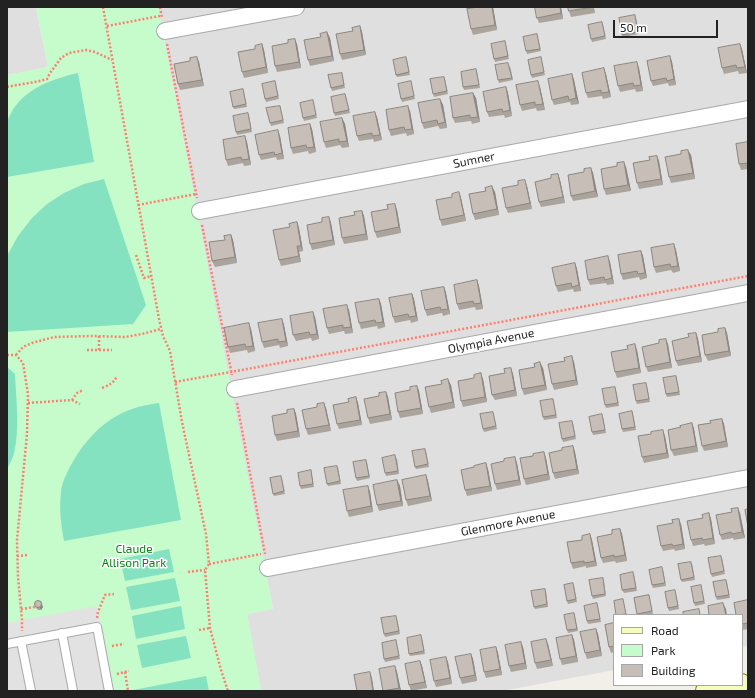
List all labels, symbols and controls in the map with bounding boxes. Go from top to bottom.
scale bar [615,12,720,38]
text: 50 m [620,20,647,34]
street label: Sumner [452,149,496,171]
street label: Olympia Avenue [447,326,535,356]
street label: Glenmore Avenue [460,507,556,539]
park label: Claude Allison Park [102,542,166,570]
legend [613,614,743,686]
text: Road [651,623,679,637]
text: Park [651,643,676,657]
text: Building [651,663,695,677]

